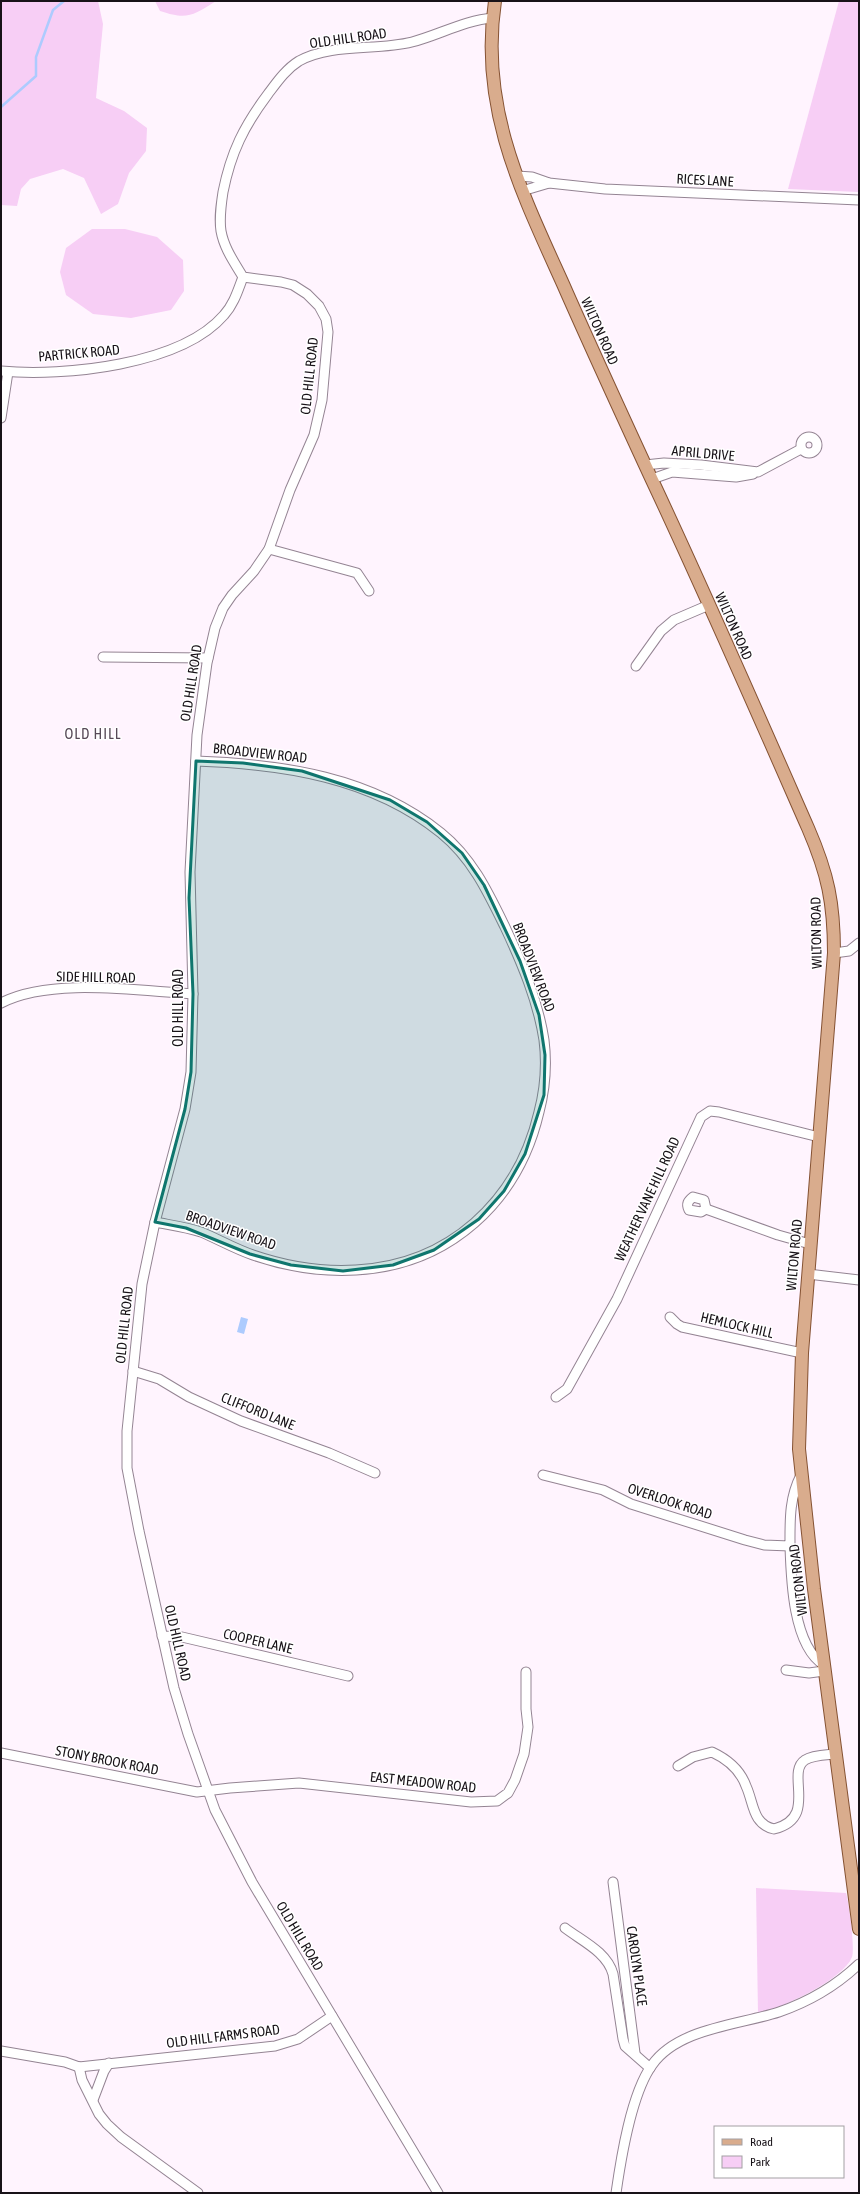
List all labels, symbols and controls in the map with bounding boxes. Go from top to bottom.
street label: OLD HILL ROAD [308,25,388,51]
street label: RICES LANE [676,171,734,189]
street label: WILTON ROAD [578,295,622,367]
street label: OLD HILL ROAD [297,336,321,415]
street label: PARTRICK ROAD [38,341,121,365]
street label: APRIL DRIVE [671,442,735,464]
street label: WILTON ROAD [712,590,756,662]
street label: OLD HILL ROAD [177,643,205,723]
district label: OLD HILL [64,725,122,742]
street label: BROADVIEW ROAD [212,740,308,766]
street label: WILTON ROAD [807,897,825,969]
street label: BROADVIEW ROAD [510,920,558,1014]
street label: SIDE HILL ROAD [56,968,136,986]
street label: OLD HILL ROAD [170,969,186,1047]
street label: WEATHER VANE HILL ROAD [611,1134,683,1264]
street label: BROADVIEW ROAD [184,1207,278,1253]
street label: WILTON ROAD [783,1218,805,1291]
street label: OLD HILL ROAD [112,1285,136,1364]
street label: HEMLOCK HILL [699,1309,776,1341]
street label: CLIFFORD LANE [219,1389,297,1433]
street label: OVERLOOK ROAD [626,1480,714,1522]
street label: WILTON ROAD [786,1543,810,1617]
street label: OLD HILL ROAD [161,1603,195,1683]
street label: COOPER LANE [222,1625,294,1657]
street label: STONY BROOK ROAD [54,1742,160,1778]
street label: EAST MEADOW ROAD [369,1768,477,1796]
street label: OLD HILL ROAD [273,1899,327,1973]
street label: CAROLYN PLACE [623,1925,651,2007]
street label: OLD HILL FARMS ROAD [165,2021,281,2051]
legend [714,2126,844,2178]
text: Road [750,2135,773,2149]
text: Park [750,2155,771,2169]

